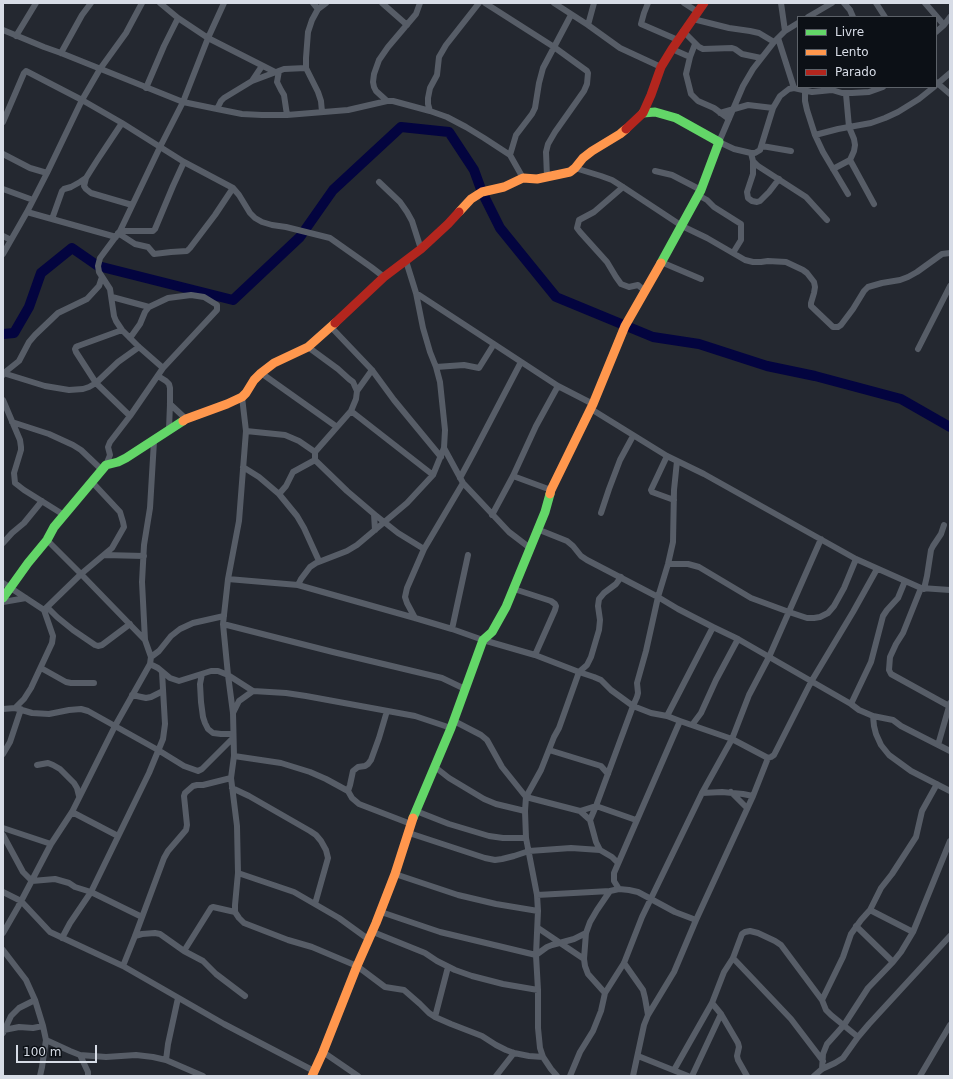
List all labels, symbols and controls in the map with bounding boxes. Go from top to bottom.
legend [797,16,937,88]
text: Livre [835,25,864,39]
text: Lento [835,45,869,59]
text: Parado [835,65,876,79]
scale bar [18,1037,99,1063]
text: 100 m [23,1045,61,1059]

